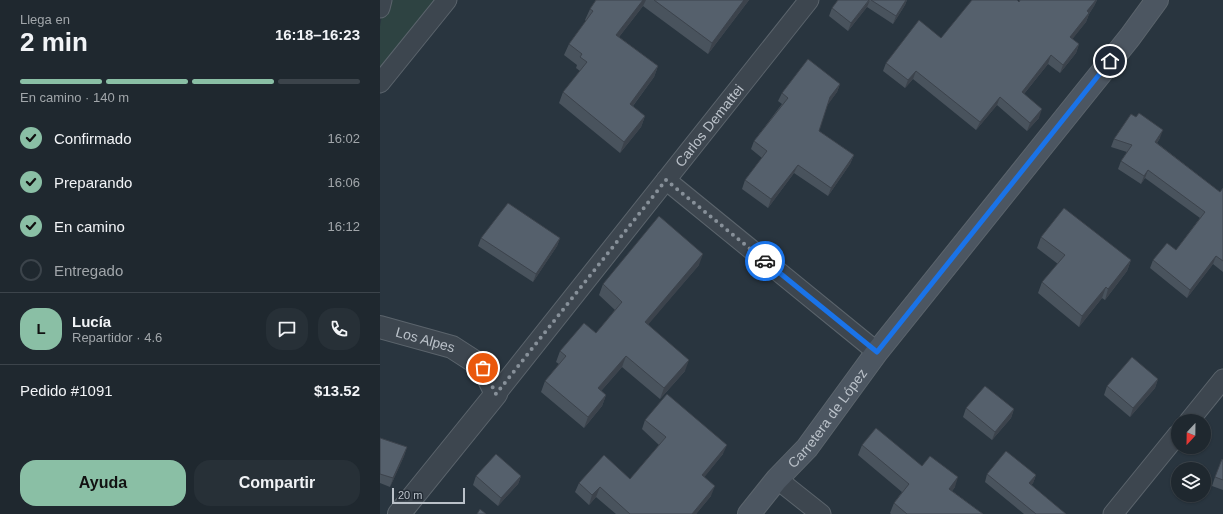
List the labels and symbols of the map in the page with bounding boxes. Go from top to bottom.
pin [1093,44,1127,78]
street label: Carlos Demattei [672,81,747,170]
courier [745,241,785,281]
street label: Los Alpes [394,324,457,355]
pin [466,351,500,385]
street label: Carretera de López [784,365,870,471]
north arrow [1171,414,1211,454]
scale bar [392,486,465,505]

